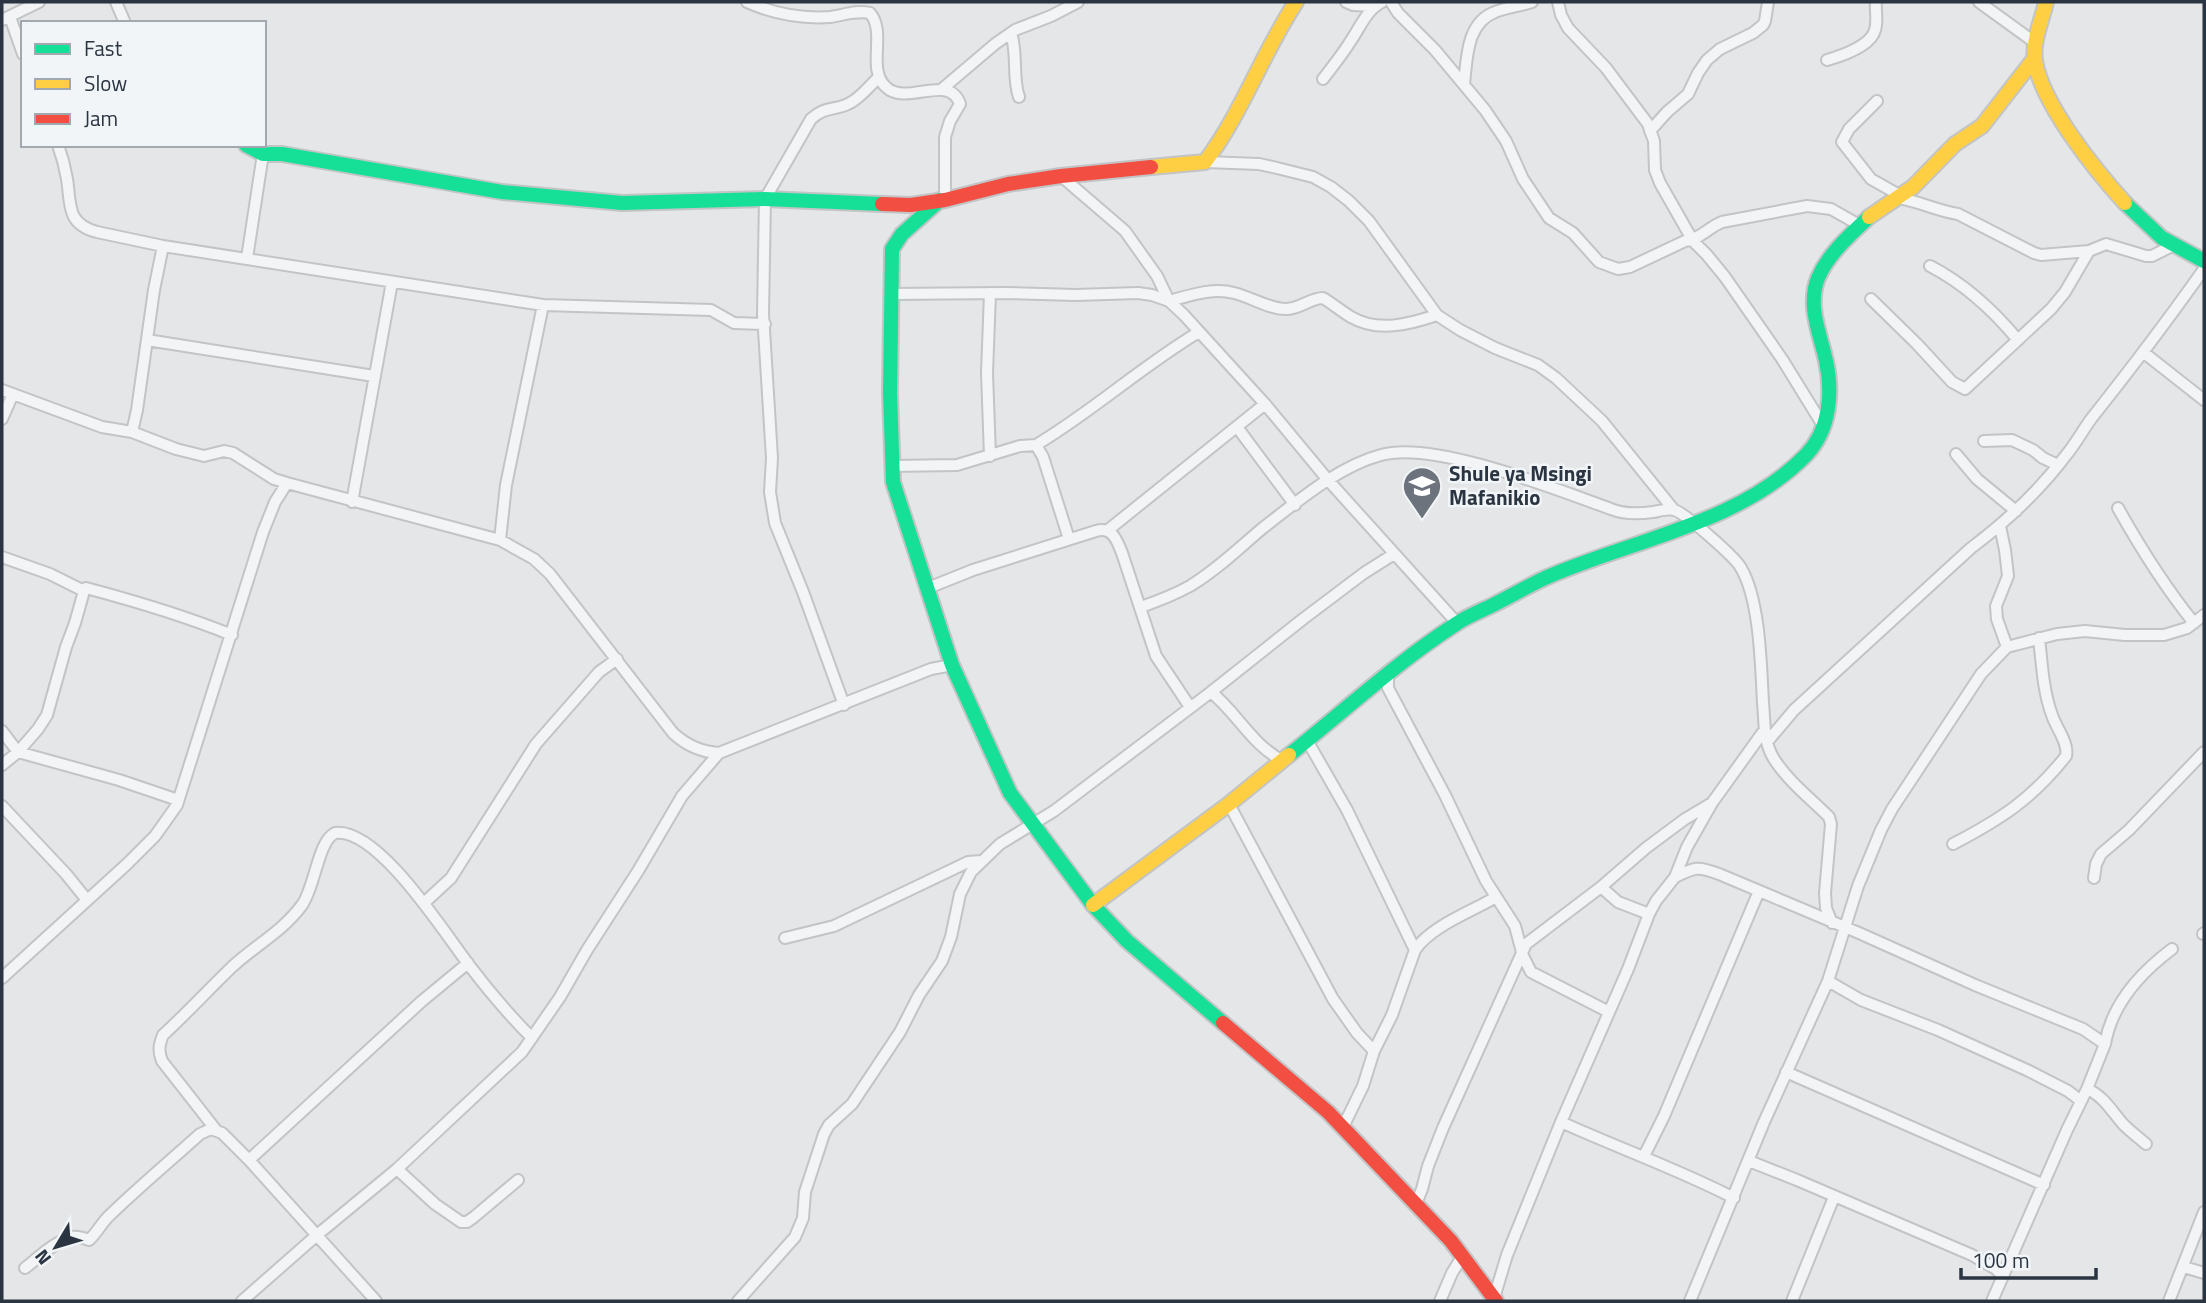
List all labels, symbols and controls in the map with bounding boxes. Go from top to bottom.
legend [21,21,266,147]
text: Fast [84,32,123,64]
text: Slow [84,67,127,99]
text: Jam [84,102,118,134]
place label: Shule ya Msingi Mafanikio [1449,457,1592,513]
school or university icon: Shule ya Msingi Mafanikio [1401,465,1443,520]
north arrow [21,1212,91,1282]
scale bar [1961,1236,2096,1280]
text: N [27,1244,58,1272]
text: 100 m [1972,1244,2029,1276]

